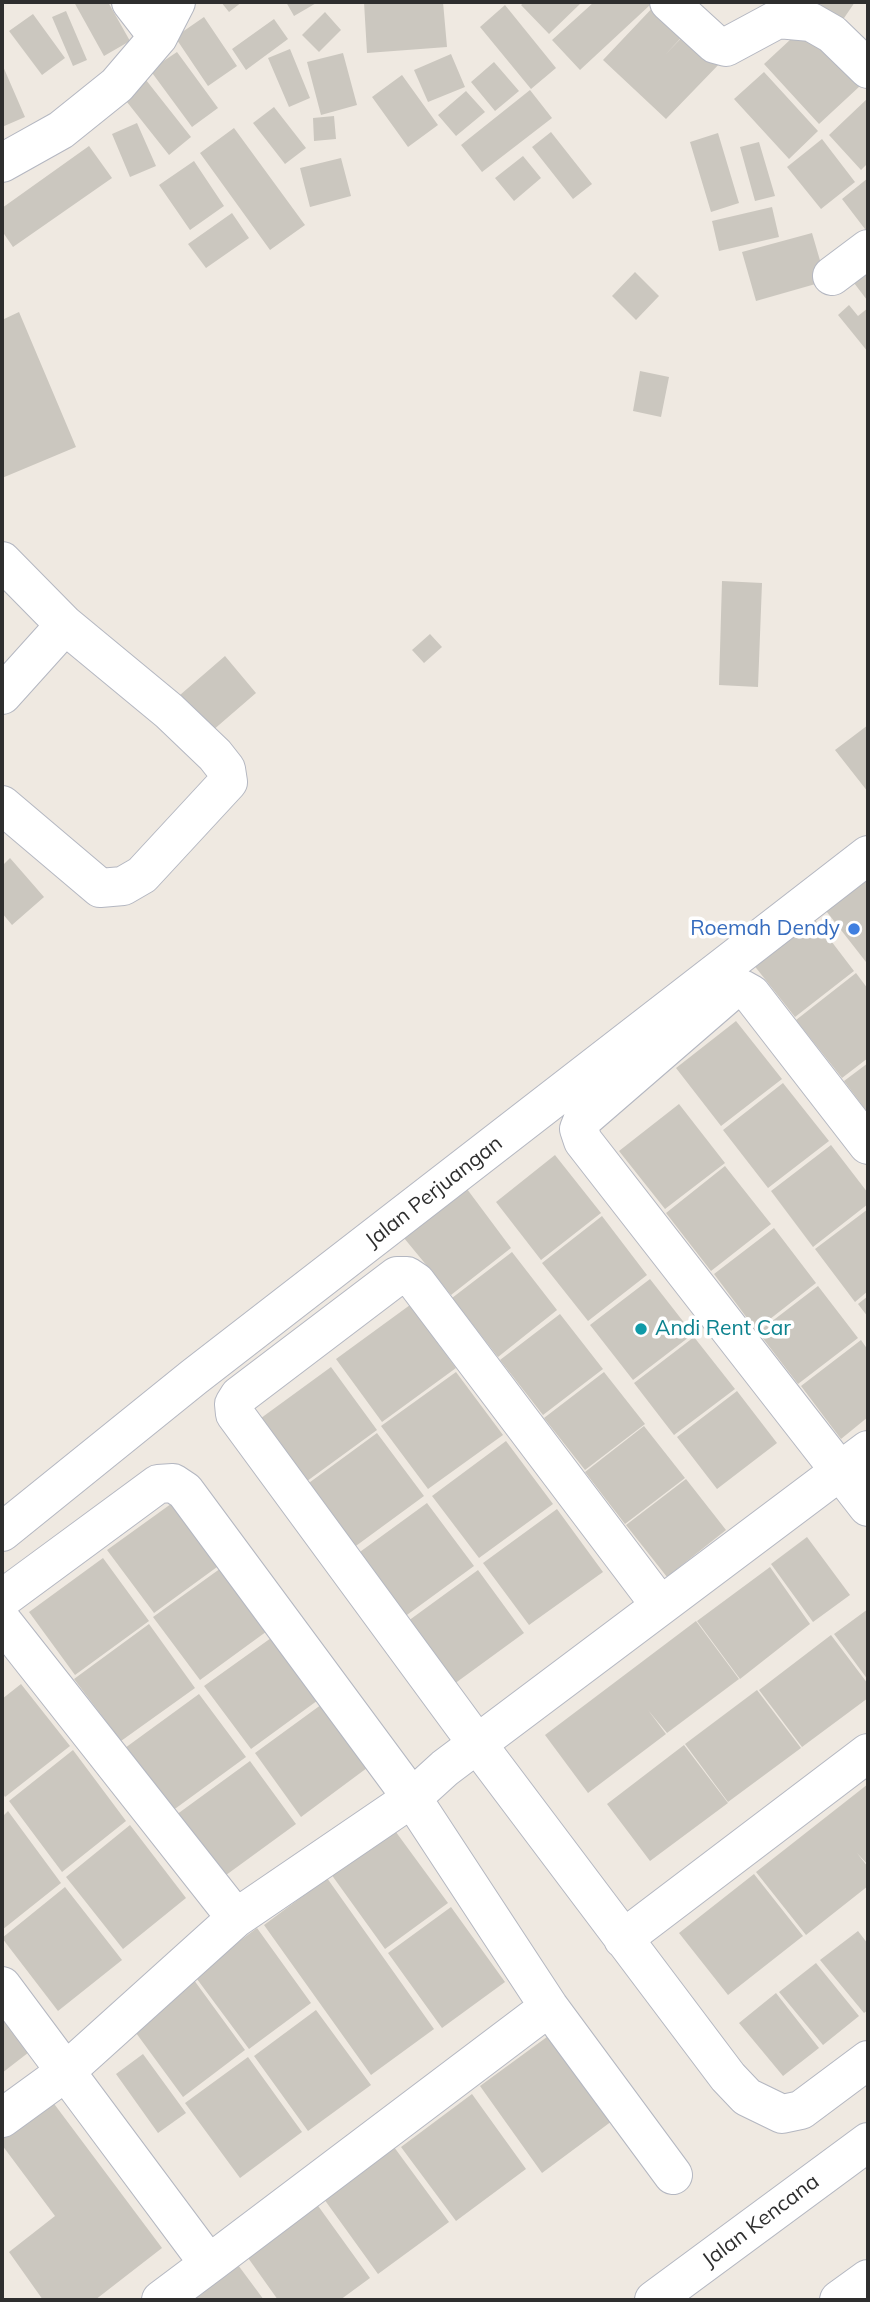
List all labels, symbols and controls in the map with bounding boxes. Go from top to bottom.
place label: Roemah Dendy [690,916,840,942]
marker: Roemah Dendy [846,921,862,937]
street label: Jalan Perjuangan [361,1131,507,1253]
place label: Andi Rent Car [655,1316,791,1342]
marker: Andi Rent Car [633,1321,649,1337]
street label: Jalan Kencana [698,2169,824,2273]

